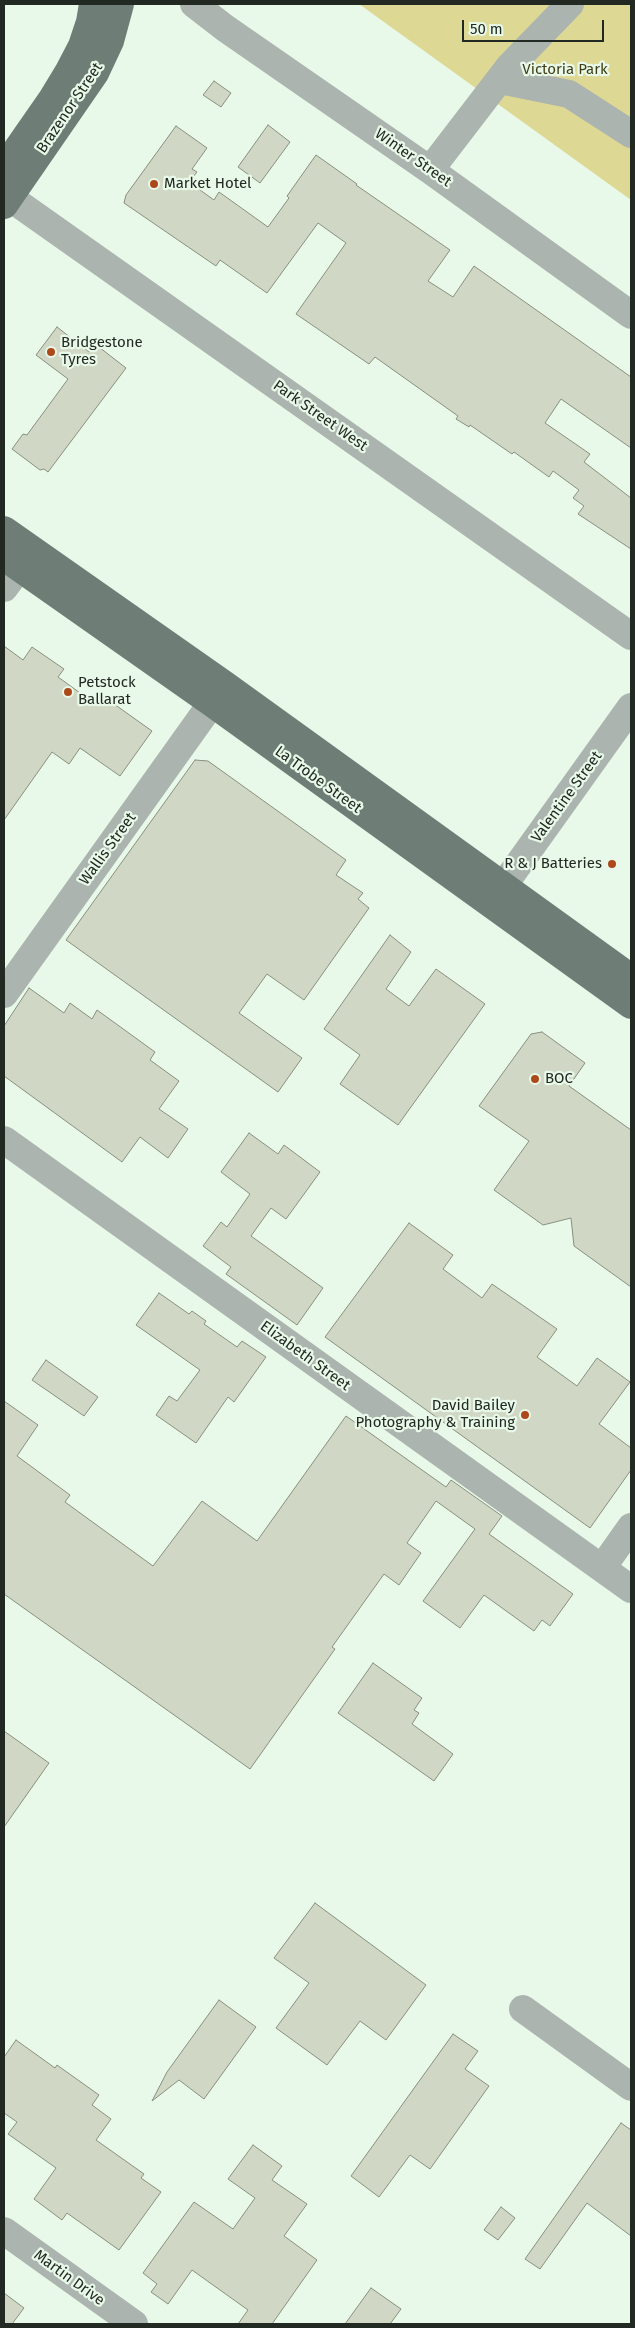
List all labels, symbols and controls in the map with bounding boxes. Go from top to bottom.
scale bar [465,10,608,42]
text: 50 m [470,20,503,38]
street label: Brazenor Street [33,59,107,157]
park label: Victoria Park [522,61,608,79]
street label: Winter Street [371,125,455,191]
place label: Market Hotel [164,175,251,193]
marker: Market Hotel [148,178,160,190]
place label: Bridgestone Tyres [61,334,143,369]
marker: Bridgestone Tyres [45,346,57,358]
street label: Park Street West [269,377,371,455]
place label: Petstock Ballarat [78,674,136,709]
marker: Petstock Ballarat [62,686,74,698]
street label: La Trobe Street [271,743,365,817]
street label: Valentine Street [528,748,606,846]
street label: Wallis Street [76,809,140,889]
place label: R & J Batteries [504,855,602,873]
marker: R & J Batteries [606,858,618,870]
place label: BOC [545,1070,573,1088]
marker: BOC [529,1073,541,1085]
street label: Elizabeth Street [256,1317,354,1395]
place label: David Bailey Photography & Training [355,1397,515,1432]
marker: David Bailey Photography & Training [519,1409,531,1421]
street label: Martin Drive [30,2246,108,2310]

